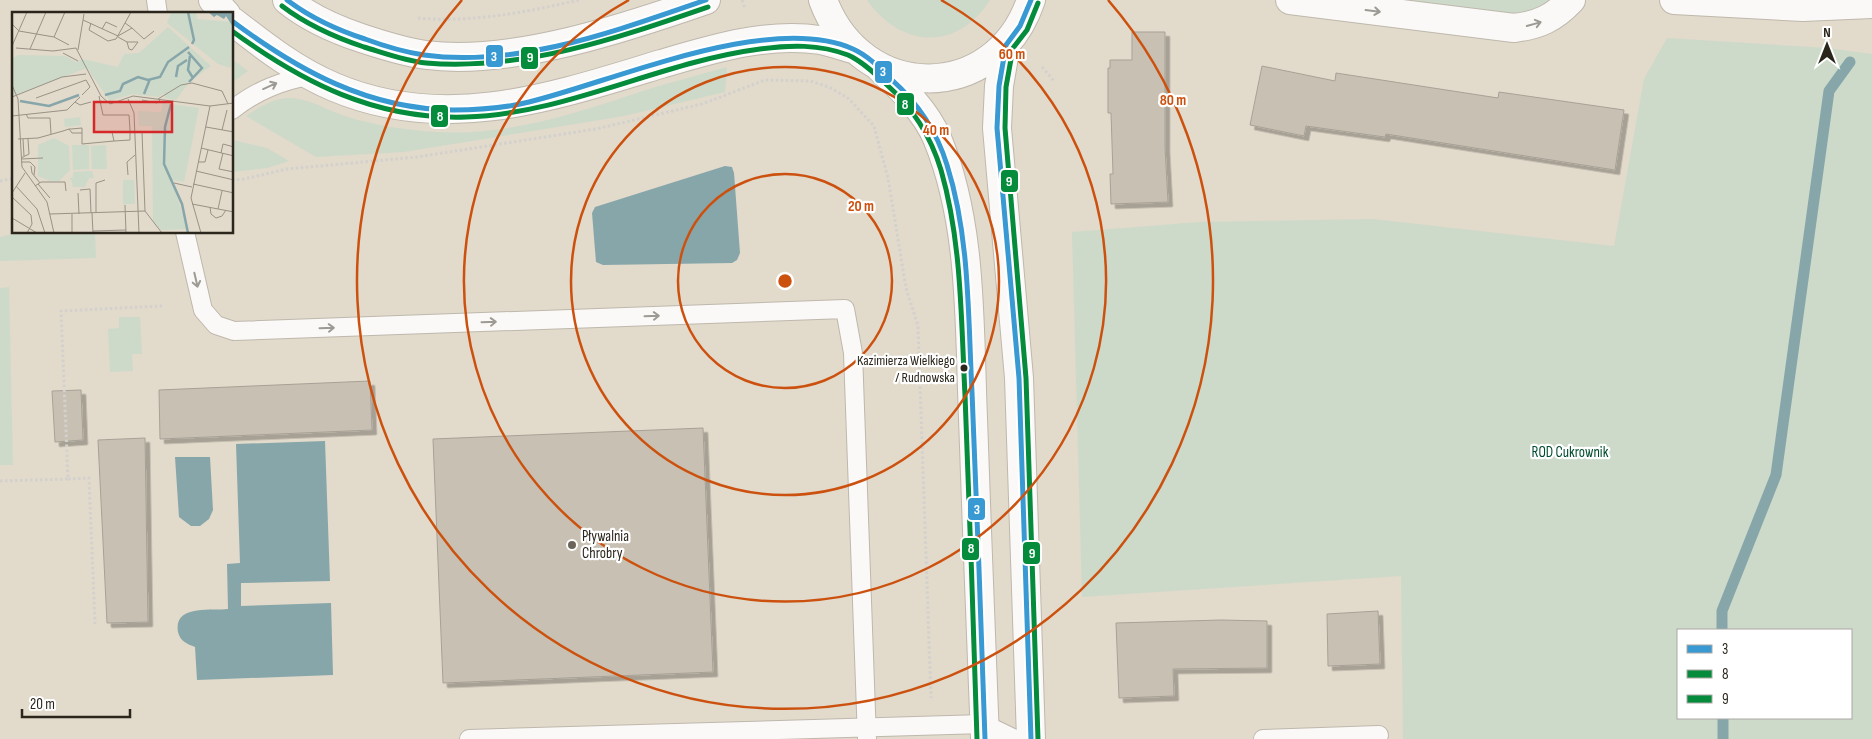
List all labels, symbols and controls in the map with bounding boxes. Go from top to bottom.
one-way arrow [1365,6,1381,16]
inset map [12,12,234,234]
one-way arrow [1526,19,1542,29]
north arrow [1802,20,1852,70]
text: N [1823,24,1831,41]
line badge: 3 [485,44,504,68]
text: 60 m [999,45,1025,64]
line badge: 9 [520,46,539,70]
text: 3 [491,48,497,65]
text: 9 [527,49,534,66]
line badge: 3 [874,60,893,84]
text: 3 [880,63,886,80]
one-way arrow [262,81,277,91]
text: 80 m [1160,91,1186,110]
line badge: 8 [896,92,915,116]
text: 8 [902,96,909,113]
line badge: 8 [430,104,449,128]
text: 8 [437,108,444,125]
text: 40 m [923,121,949,140]
line badge: 9 [1000,169,1019,193]
text: 9 [1006,173,1013,190]
text: 20 m [848,197,874,216]
one-way arrow [192,272,201,288]
centre of rings [776,272,794,290]
one-way arrow [643,312,659,321]
one-way arrow [481,318,497,327]
one-way arrow [318,323,335,333]
place label: Kazimierza Wielkiego / Rudnowska [857,352,955,386]
marker: Kazimierza Wielkiego / Rudnowska [959,363,969,373]
park label: ROD Cukrownik [1532,443,1609,462]
line badge: 3 [967,497,986,521]
text: 3 [974,501,980,518]
place label: Pływalnia Chrobry [582,527,629,563]
line badge: 8 [961,537,980,561]
marker: Pływalnia Chrobry [566,539,578,551]
text: 8 [968,540,975,557]
line badge: 9 [1022,541,1041,565]
text: 9 [1029,545,1036,562]
legend [1677,629,1852,719]
text: 3 [1722,640,1728,659]
text: 8 [1722,665,1729,684]
scale bar [22,686,130,718]
text: 9 [1722,690,1729,709]
text: 20 m [30,695,55,714]

